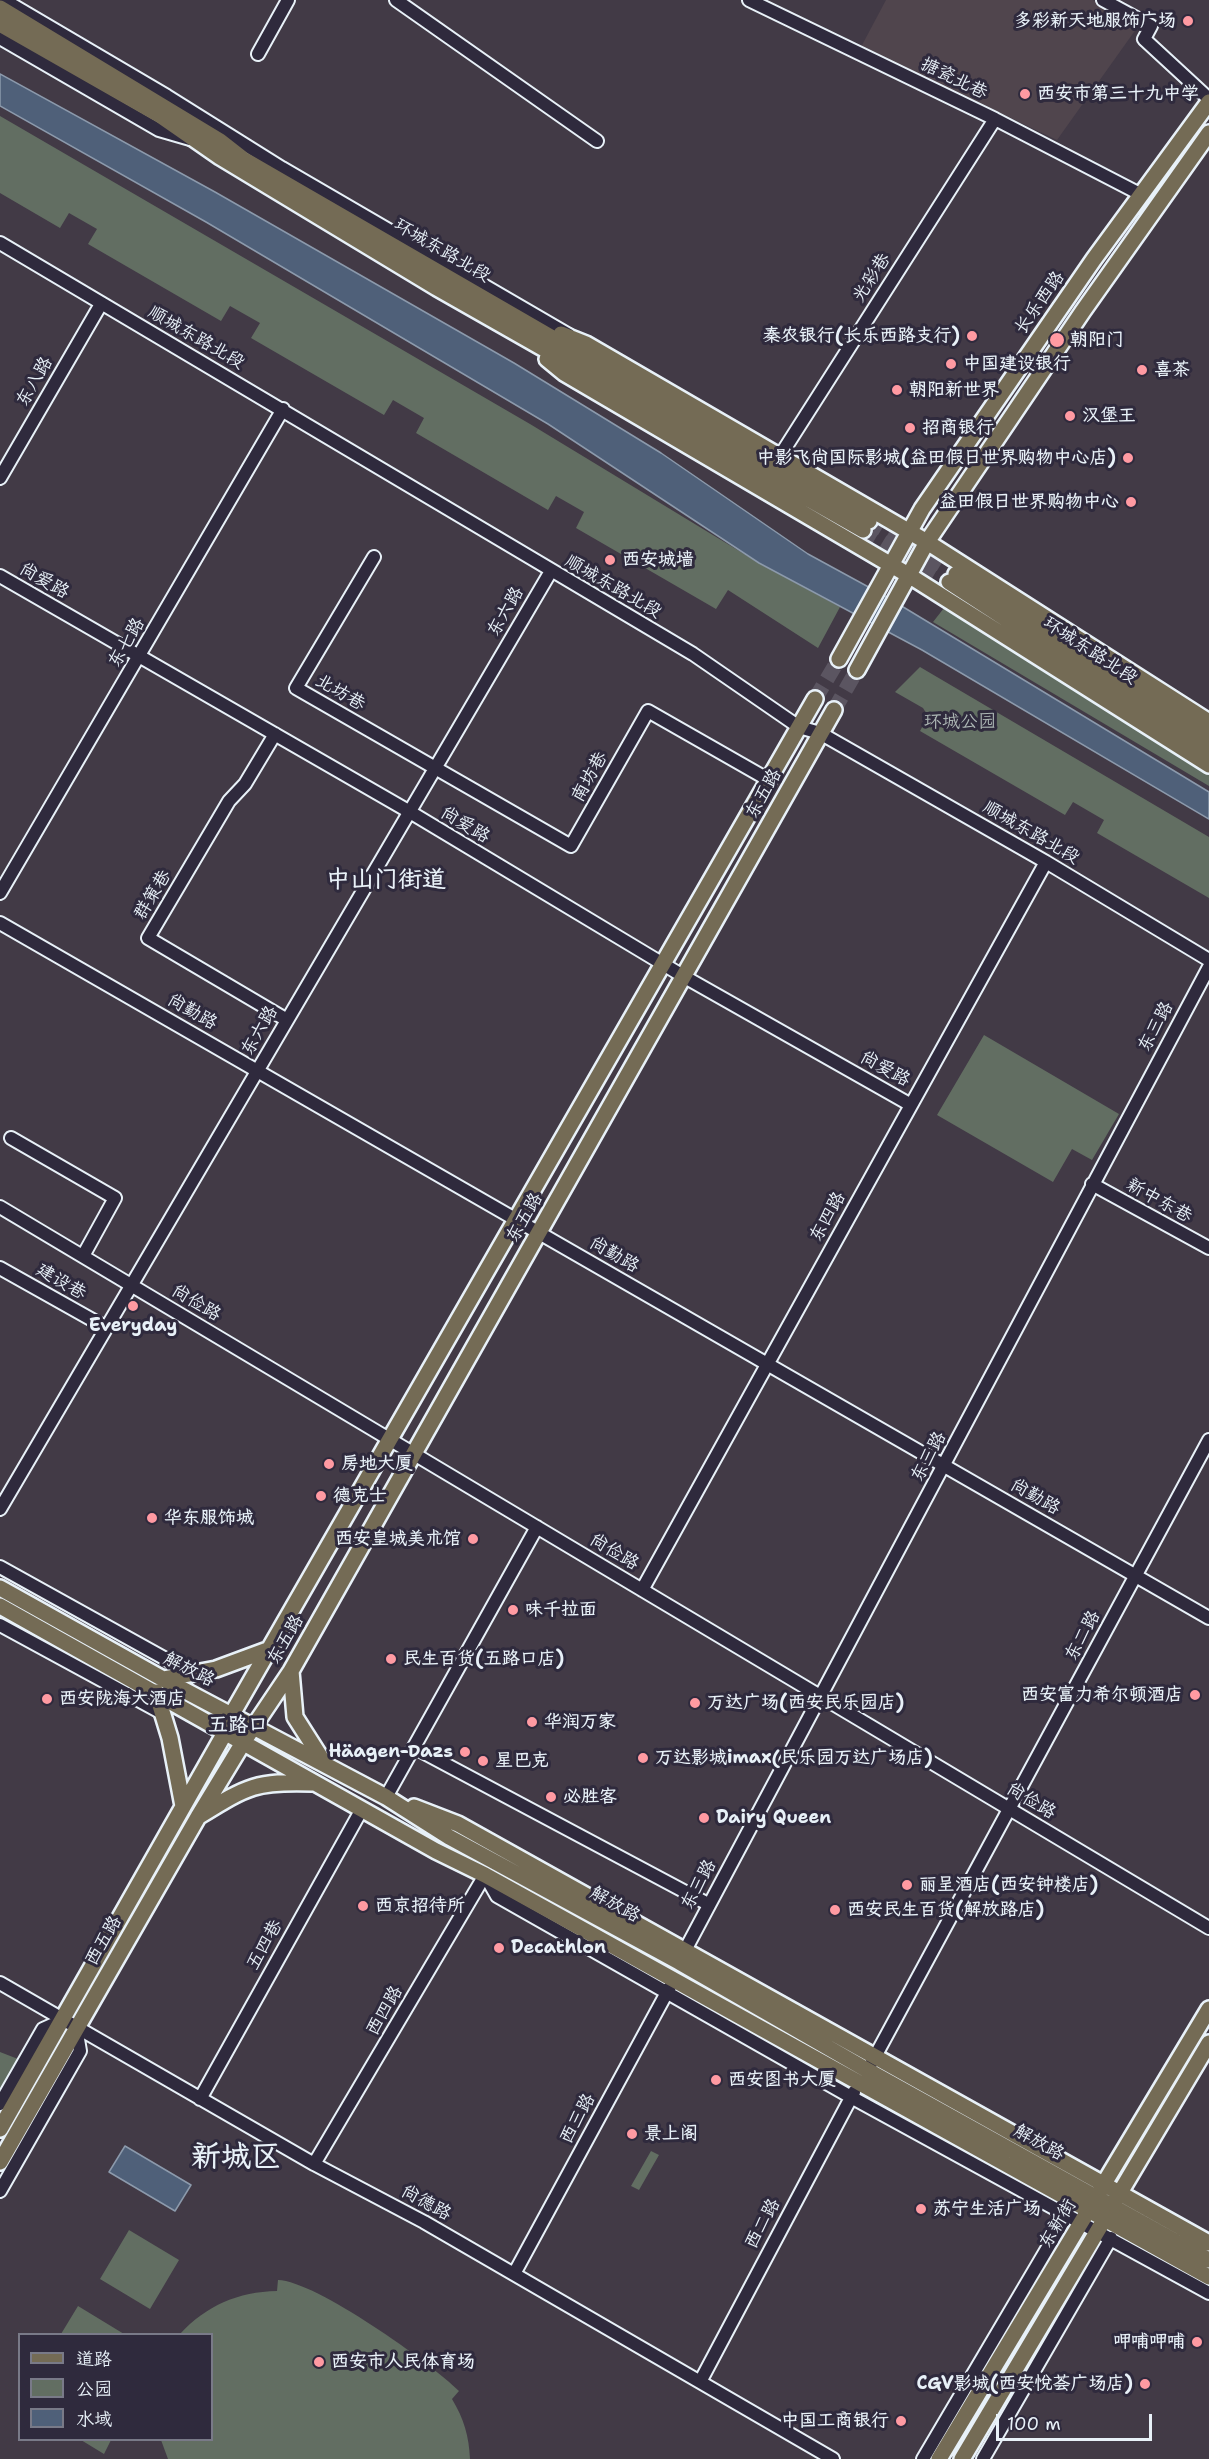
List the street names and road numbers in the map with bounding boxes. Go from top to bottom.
street label: 搪瓷北巷 [917,54,991,104]
street label: 环城东路北段 [390,215,494,287]
street label: 光彩巷 [848,249,896,307]
street label: 长乐西路 [1011,267,1069,339]
street label: 顺城东路北段 [144,302,248,374]
street label: 东八路 [12,353,58,411]
street label: 顺城东路北段 [561,551,665,623]
street label: 尚爱路 [15,558,73,604]
street label: 东六路 [483,583,529,641]
street label: 环城东路北段 [1039,613,1141,689]
street label: 东七路 [104,614,150,672]
street label: 北坊巷 [311,670,369,716]
street label: 南坊巷 [567,748,613,806]
street label: 东五路 [741,765,787,823]
street label: 顺城东路北段 [979,797,1083,869]
street label: 尚爱路 [436,802,494,848]
street label: 群策巷 [130,866,176,924]
street label: 尚勤路 [163,989,221,1035]
street label: 东三路 [1134,998,1178,1056]
street label: 东六路 [237,1002,283,1060]
street label: 尚爱路 [856,1046,914,1092]
street label: 新中东巷 [1122,1174,1196,1228]
street label: 东四路 [805,1188,851,1246]
street label: 东五路 [502,1189,548,1247]
street label: 尚勤路 [585,1232,643,1278]
street label: 建设巷 [32,1259,90,1305]
street label: 尚俭路 [167,1280,225,1326]
street label: 东三路 [907,1428,951,1486]
street label: 尚勤路 [1006,1474,1064,1520]
street label: 尚俭路 [585,1529,643,1575]
street label: 东二路 [1061,1607,1105,1665]
street label: 东五路 [263,1611,309,1669]
street label: 解放路 [160,1648,218,1692]
street label: 尚俭路 [1002,1778,1060,1824]
street label: 东三路 [677,1856,721,1914]
street label: 解放路 [586,1882,644,1928]
street label: 西五路 [81,1912,127,1970]
street label: 五四巷 [242,1916,288,1974]
street label: 西四路 [362,1982,408,2040]
street label: 西三路 [556,2090,600,2148]
street label: 解放路 [1010,2120,1068,2166]
street label: 尚德路 [397,2180,455,2226]
street label: 西二路 [741,2195,785,2253]
street label: 东新街 [1035,2195,1081,2253]

